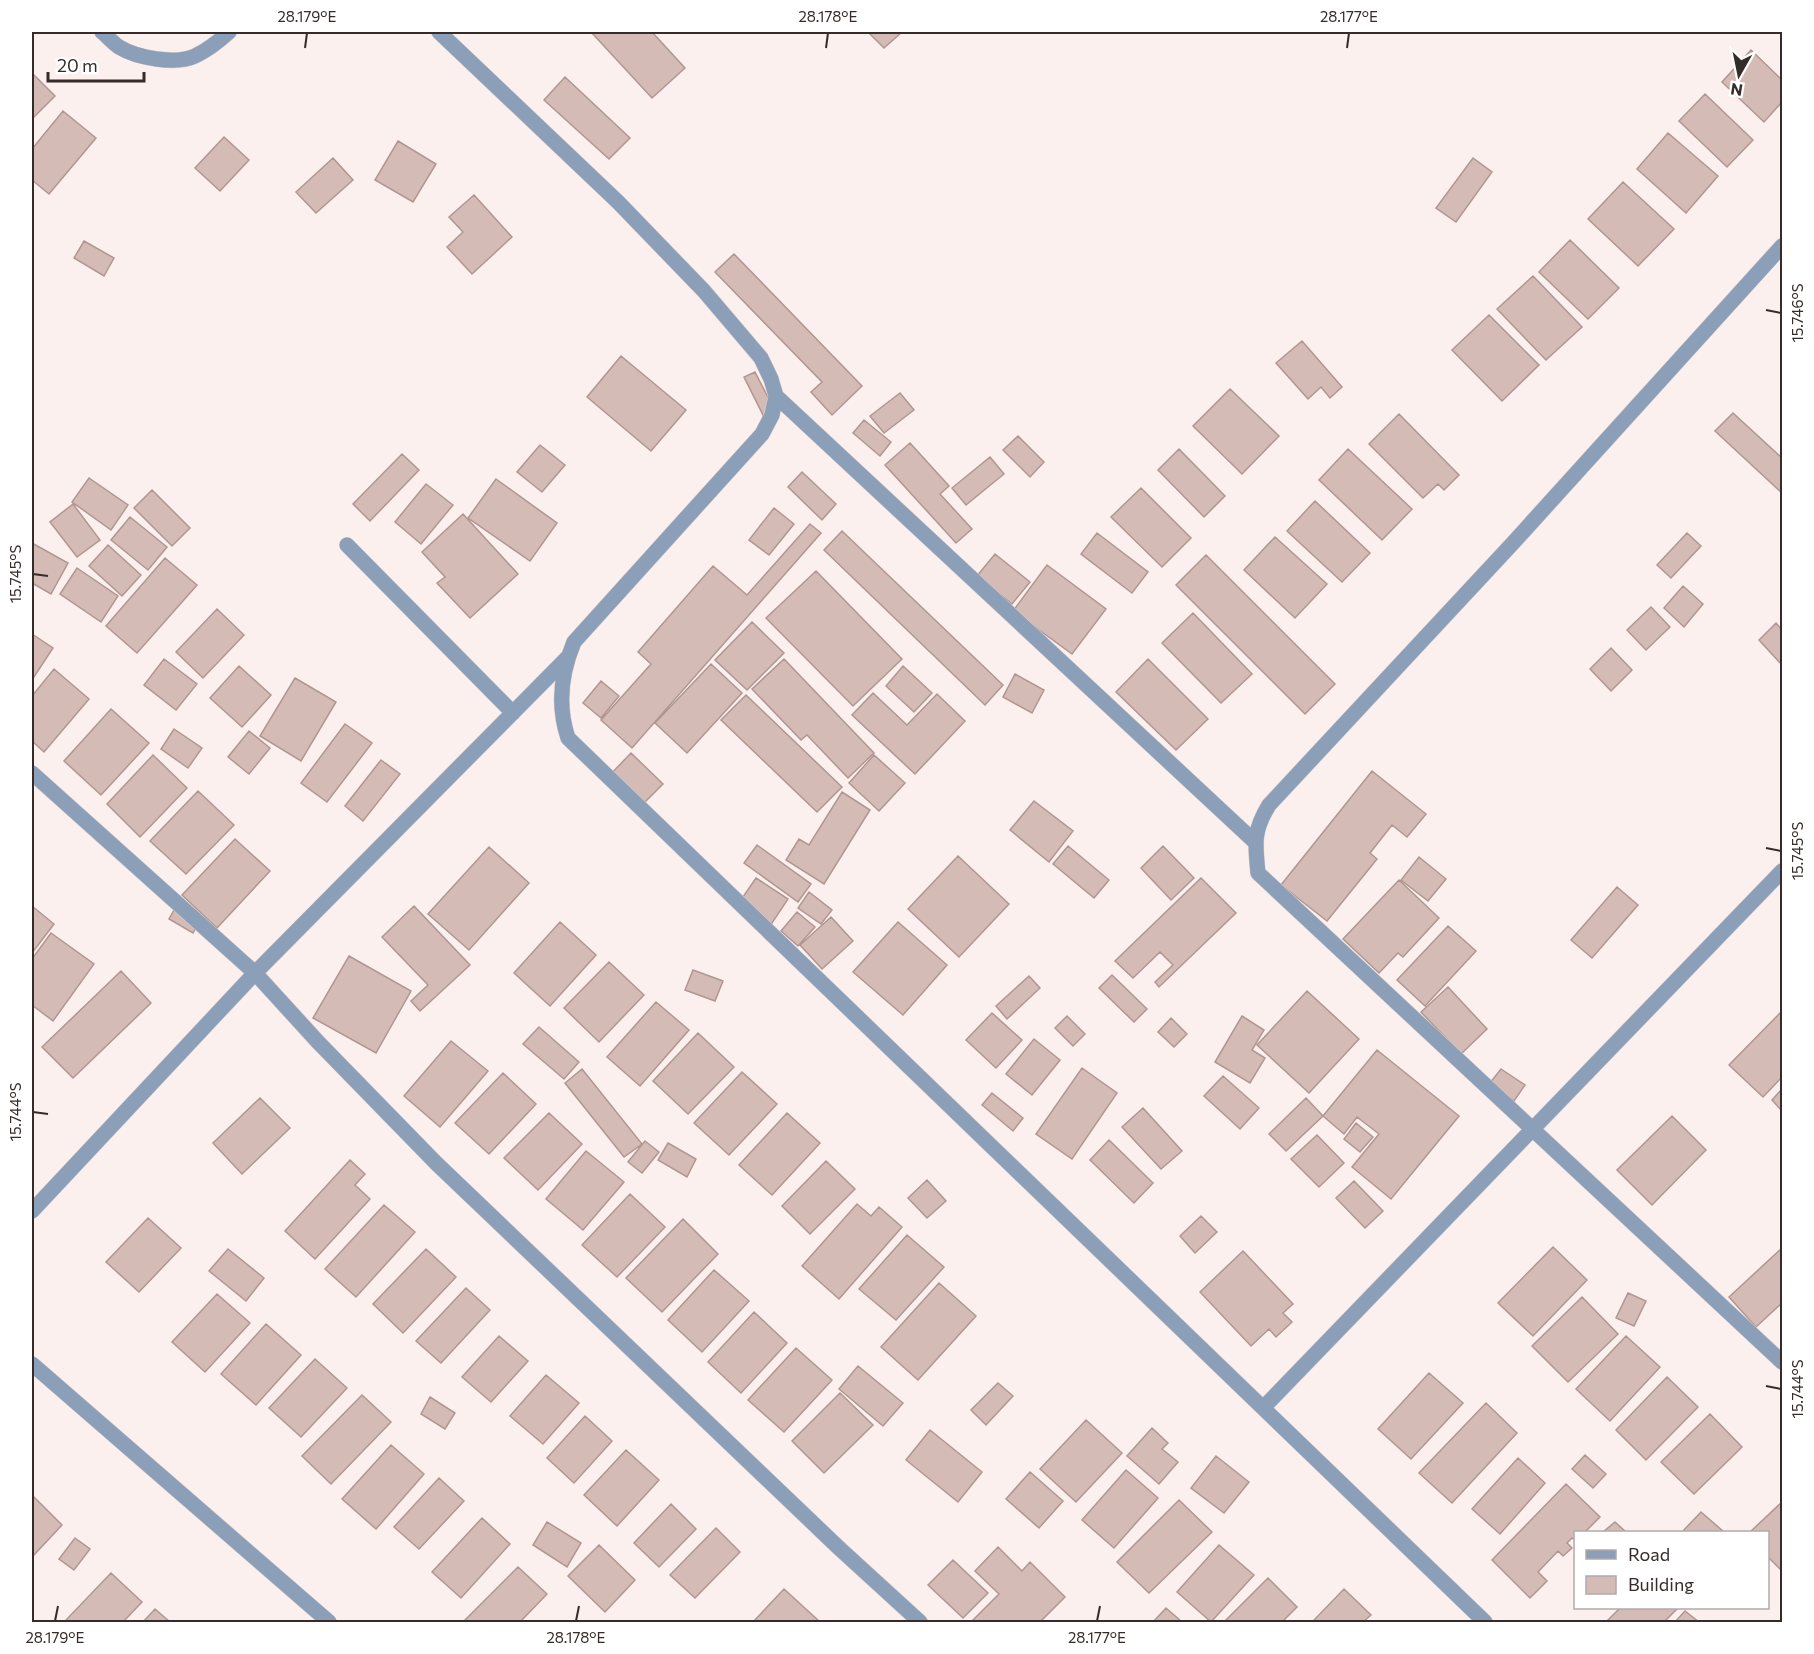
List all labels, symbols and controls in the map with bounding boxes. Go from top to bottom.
text: 28.179°E [278,7,337,25]
text: 28.178°E [799,7,858,25]
text: 28.177°E [1320,7,1378,25]
scale bar [48,45,144,83]
north arrow [1709,45,1769,105]
text: 20 m [57,54,98,76]
text: N [1729,80,1744,101]
text: 15.746°S [1788,283,1806,343]
text: 15.745°S [6,544,24,603]
text: 15.745°S [1788,821,1806,880]
text: 15.744°S [6,1082,24,1142]
text: 15.744°S [1788,1359,1806,1419]
legend [1574,1531,1769,1609]
text: Road [1628,1543,1670,1565]
text: Building [1628,1573,1694,1595]
text: 28.179°E [26,1628,85,1646]
text: 28.178°E [547,1628,606,1646]
text: 28.177°E [1068,1628,1126,1646]

